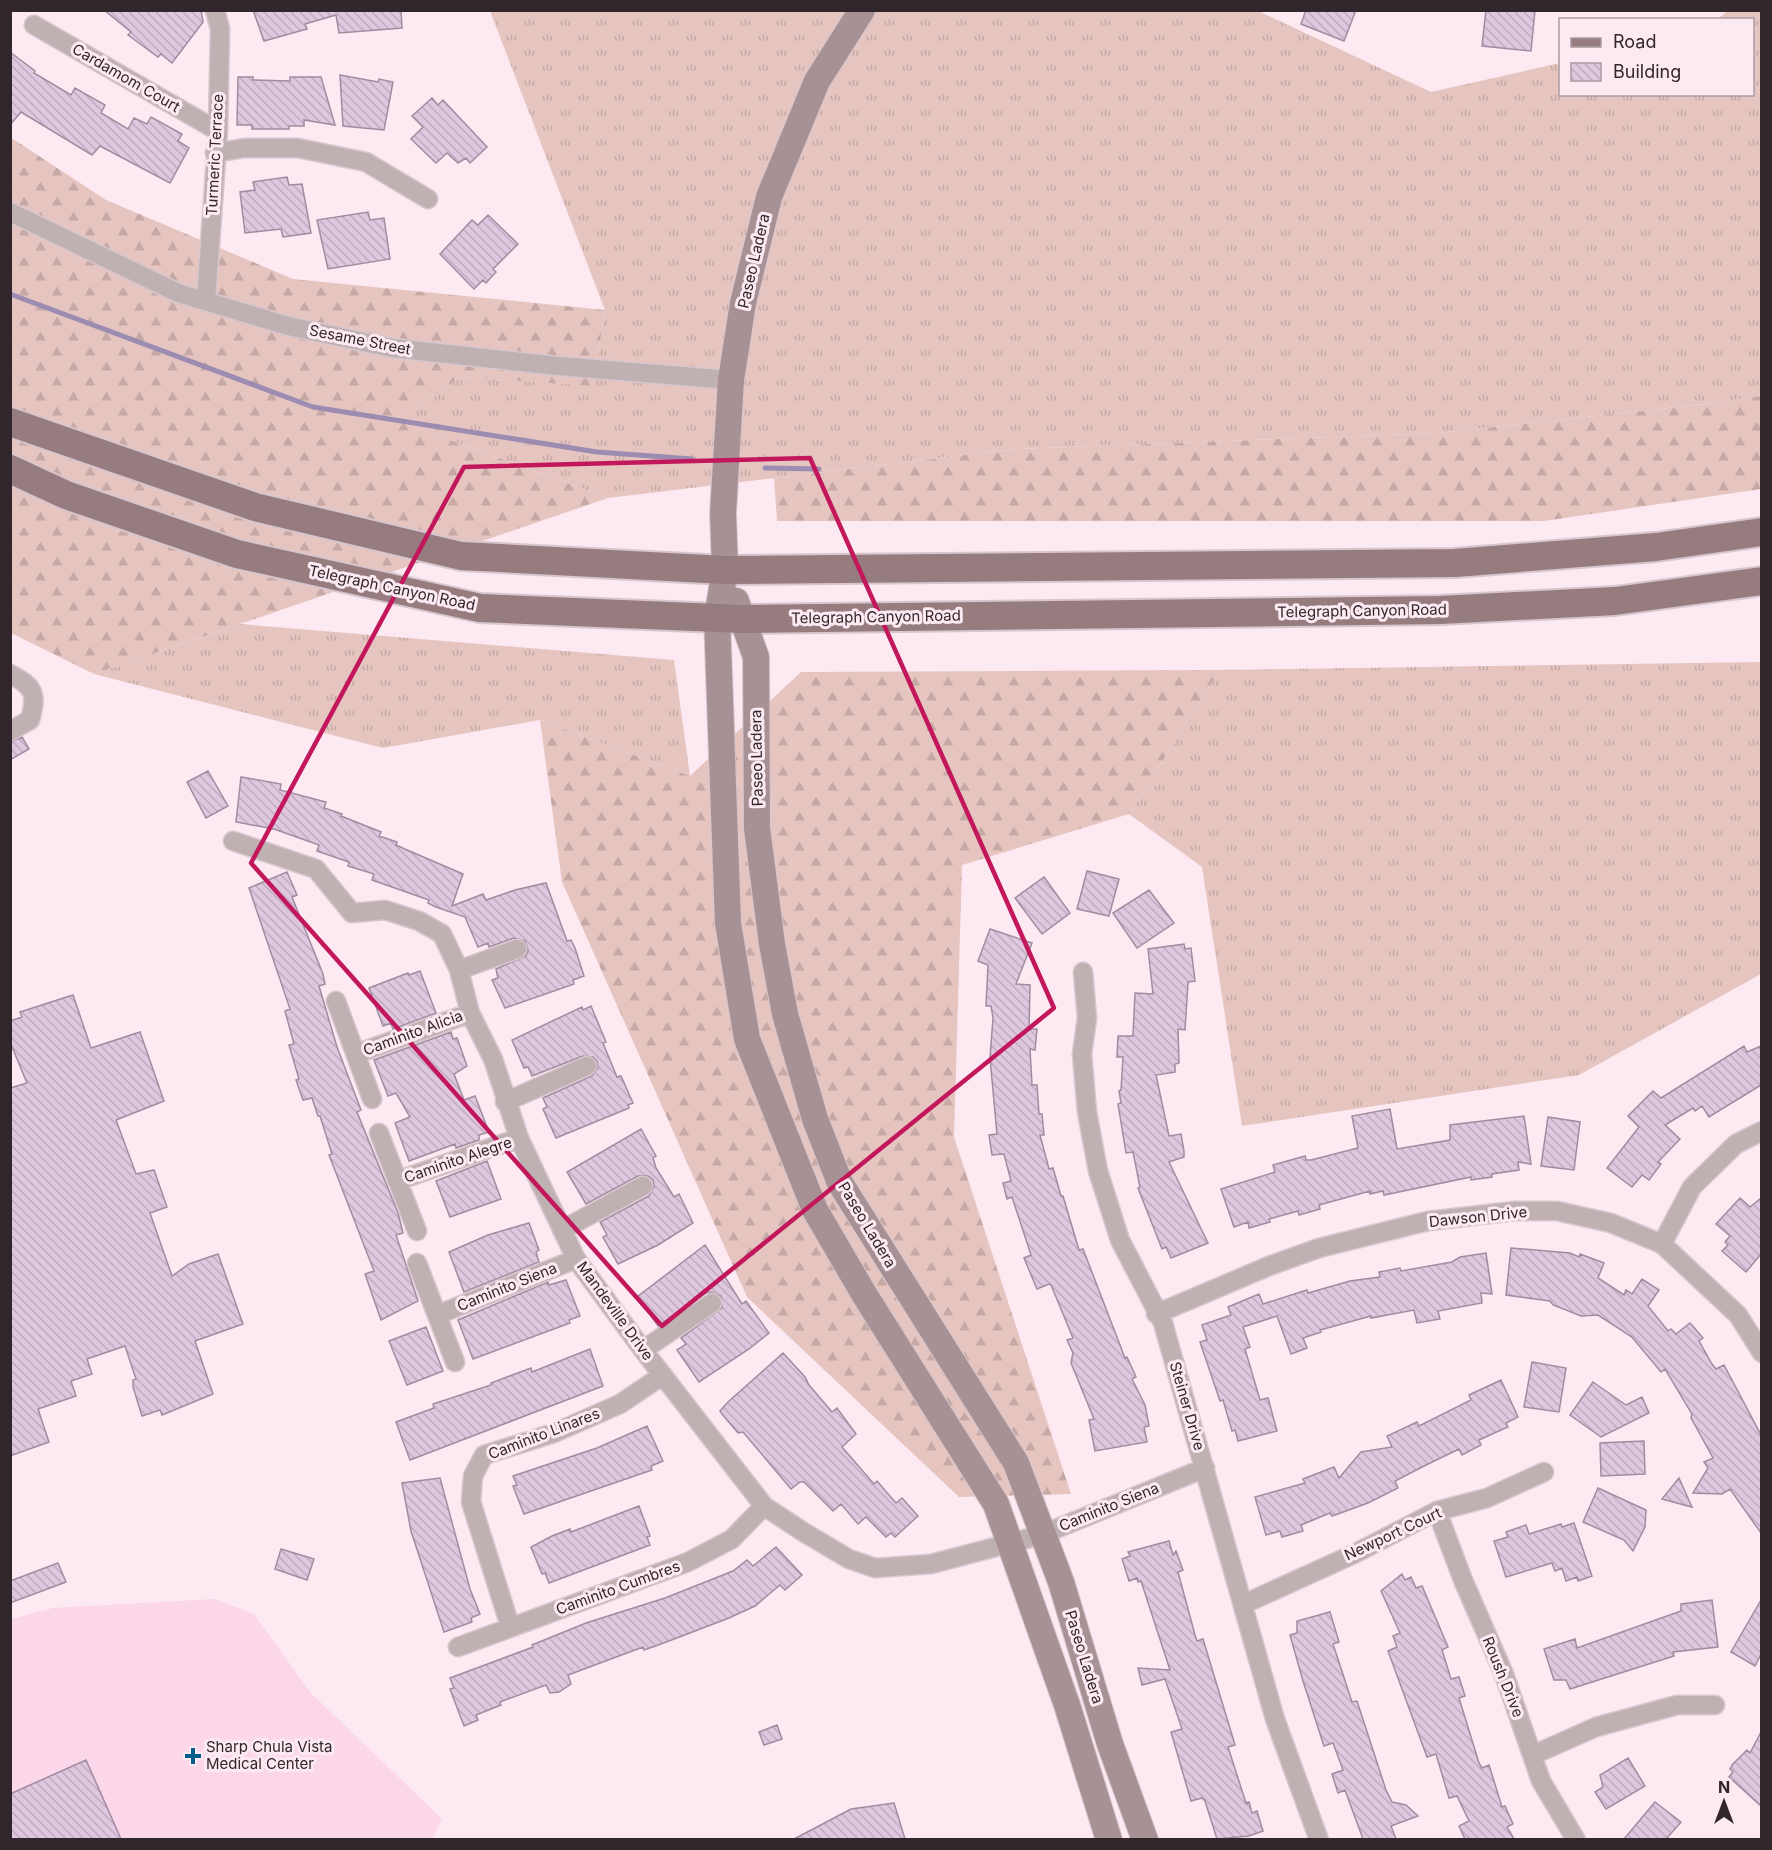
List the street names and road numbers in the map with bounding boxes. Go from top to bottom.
street label: Cardamom Court [69,39,184,116]
street label: Turmeric Terrace [202,94,227,216]
street label: Paseo Ladera [733,212,774,310]
street label: Sesame Street [308,320,413,359]
street label: Telegraph Canyon Road [307,561,477,614]
street label: Telegraph Canyon Road [1277,600,1447,621]
street label: Telegraph Canyon Road [791,606,961,627]
street label: Paseo Ladera [746,709,767,807]
street label: Caminito Alicia [360,1006,465,1059]
street label: Caminito Alegre [401,1132,514,1187]
street label: Paseo Ladera [834,1178,900,1271]
street label: Dawson Drive [1428,1202,1528,1231]
street label: Mandeville Drive [573,1257,658,1364]
street label: Caminito Siena [454,1258,559,1315]
street label: Steiner Drive [1166,1359,1209,1452]
street label: Caminito Linares [485,1403,602,1464]
street label: Caminito Siena [1056,1478,1161,1535]
street label: Newport Court [1341,1503,1444,1564]
street label: Caminito Cumbres [553,1556,683,1619]
street label: Paseo Ladera [1061,1608,1108,1706]
street label: Roush Drive [1479,1634,1528,1720]

